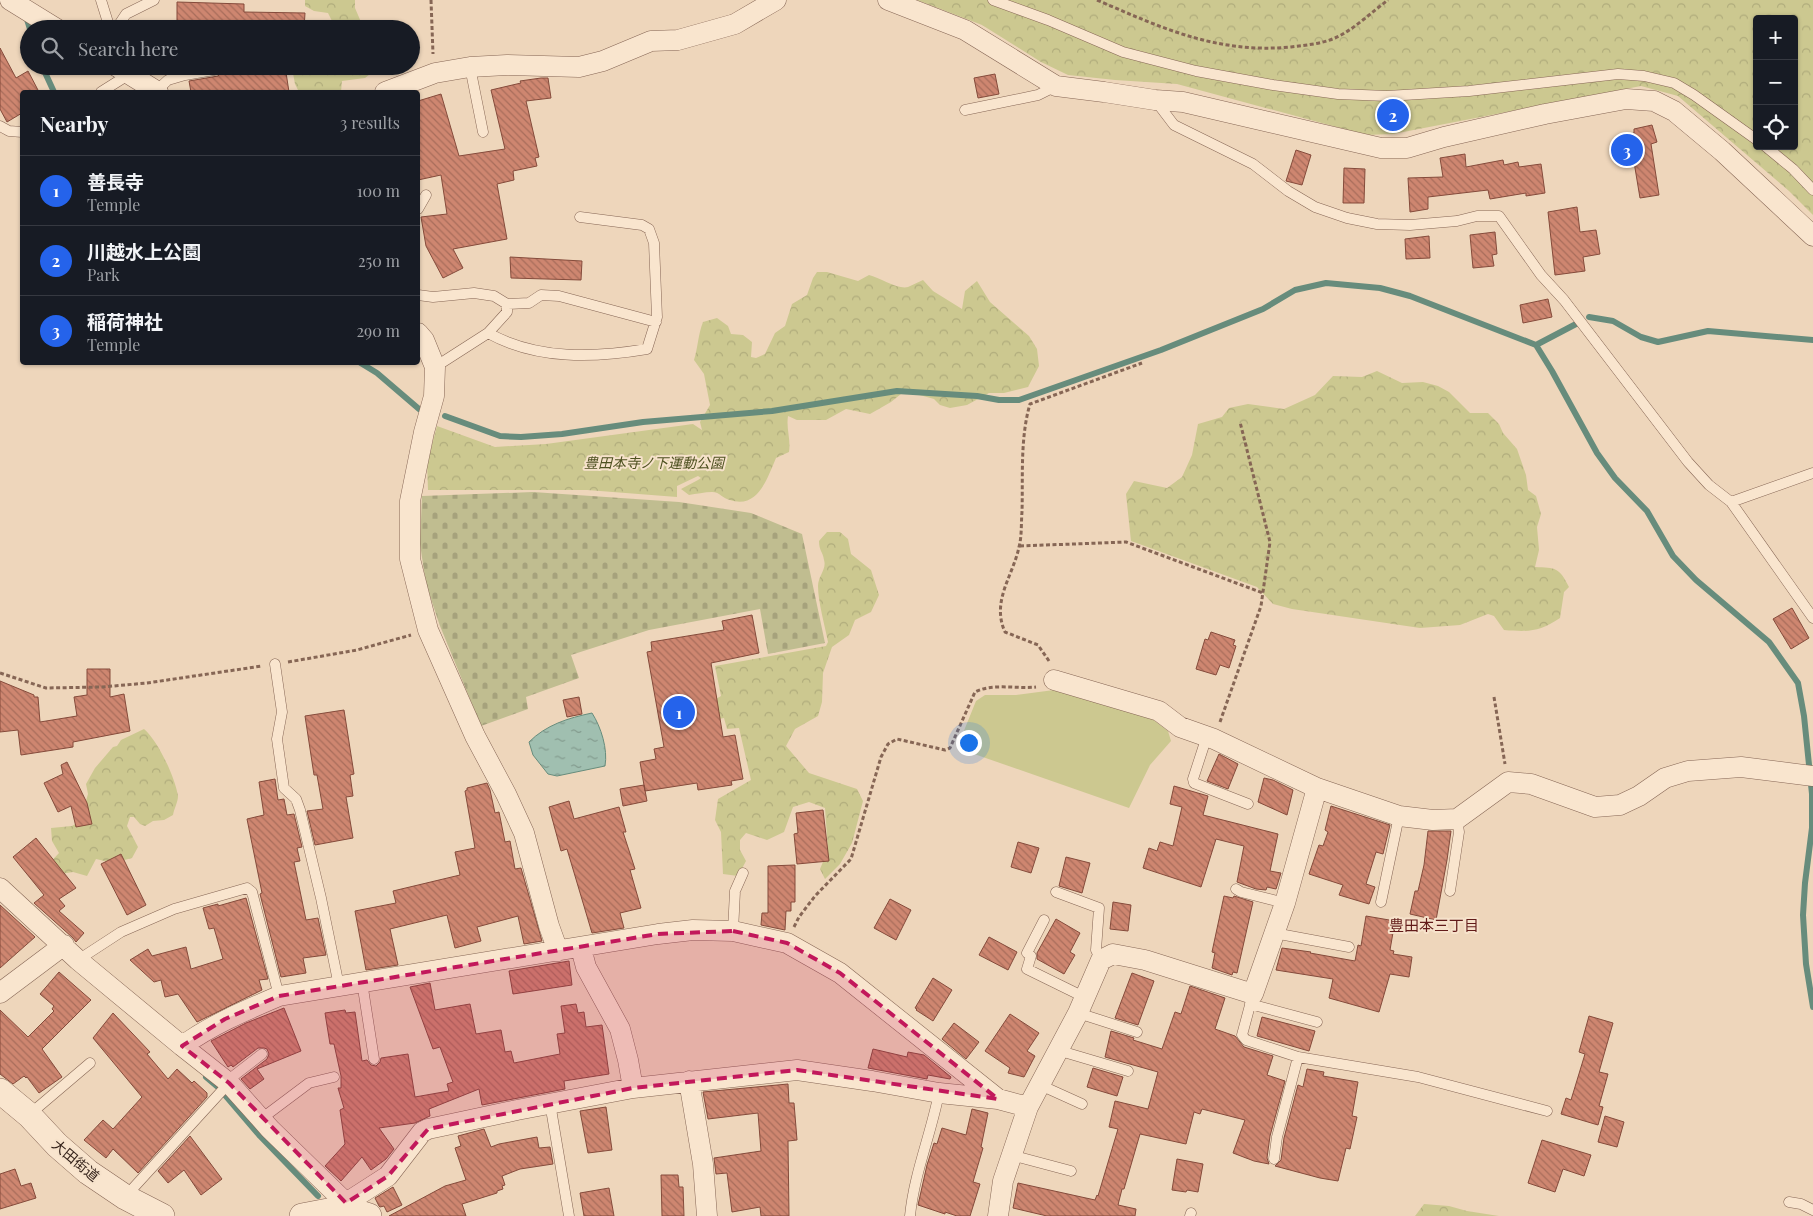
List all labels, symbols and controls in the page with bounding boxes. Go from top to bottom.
map controls [1753,15,1798,150]
button: + [1753,15,1798,60]
search box [20,20,420,75]
icon: search [38,34,66,62]
text: Search here [78,35,178,61]
button: − [1753,60,1798,105]
pin: 2 [1377,96,1409,134]
button: locate [1753,105,1798,150]
text: Nearby [40,109,109,137]
text: 3 results [340,112,400,133]
pin: 3 [1611,131,1643,169]
text: 善長寺 [87,168,144,194]
text: 1 [53,180,59,201]
text: 100 m [357,180,400,201]
text: Temple [87,194,140,215]
text: 川越水上公園 [87,238,201,264]
text: 2 [52,250,60,271]
text: 250 m [358,250,400,271]
text: Park [87,264,120,285]
text: 稲荷神社 [87,308,163,334]
text: 3 [52,320,60,341]
text: 290 m [356,320,400,341]
text: Temple [87,334,140,355]
park label: 豊田本寺ノ下運動公園 [584,453,726,472]
pin: 1 [663,693,695,731]
your location [956,730,982,756]
district label: 豊田本三丁目 [1389,915,1479,935]
street label: 大田街道 [48,1135,104,1185]

